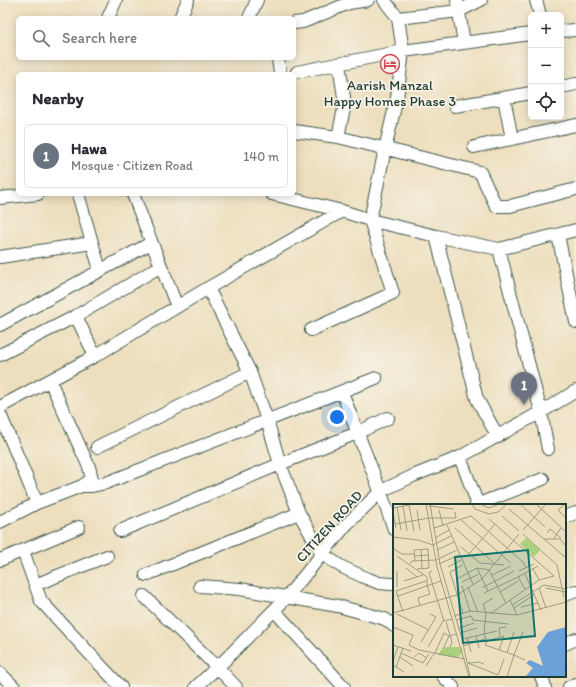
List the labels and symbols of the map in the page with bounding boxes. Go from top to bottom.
hotel icon: Aarish Manzal Happy Homes Phase 3 [379,53,401,75]
place label: Aarish Manzal Happy Homes Phase 3 [324,77,457,110]
pin: 1 [511,372,537,405]
your location [327,407,347,427]
street label: CITIZEN ROAD [293,487,366,566]
inset map [393,504,566,677]

